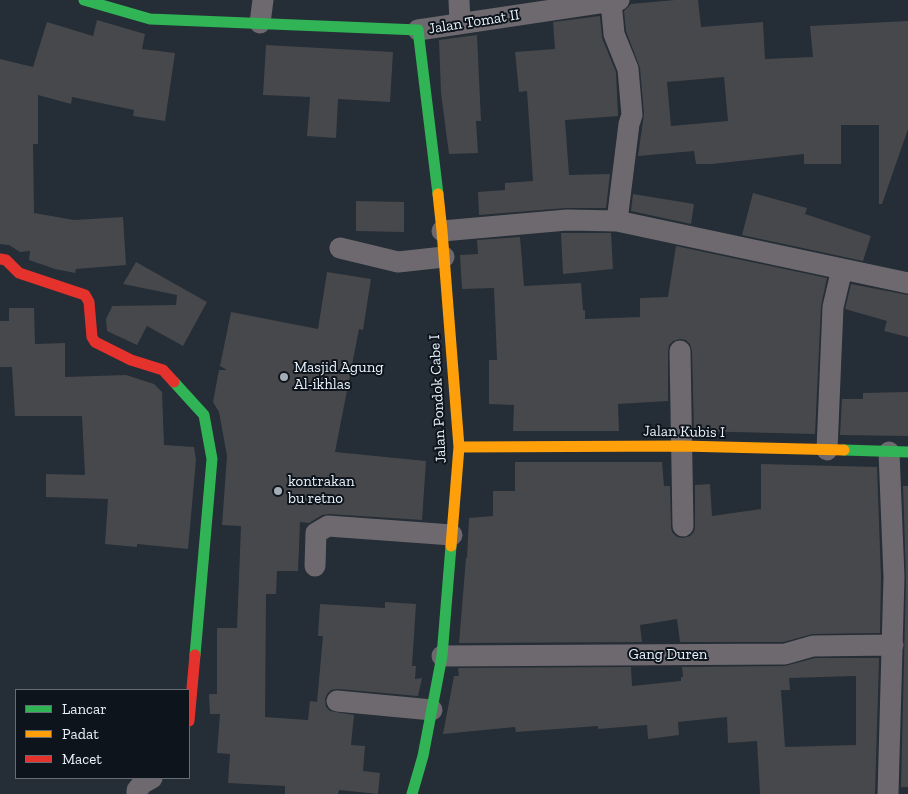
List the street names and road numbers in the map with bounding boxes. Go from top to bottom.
street label: Jalan Tomat II [427,6,521,38]
street label: Jalan Pondok Cabe I [426,334,450,464]
street label: Jalan Kubis I [643,422,725,442]
street label: Gang Duren [629,646,707,664]

